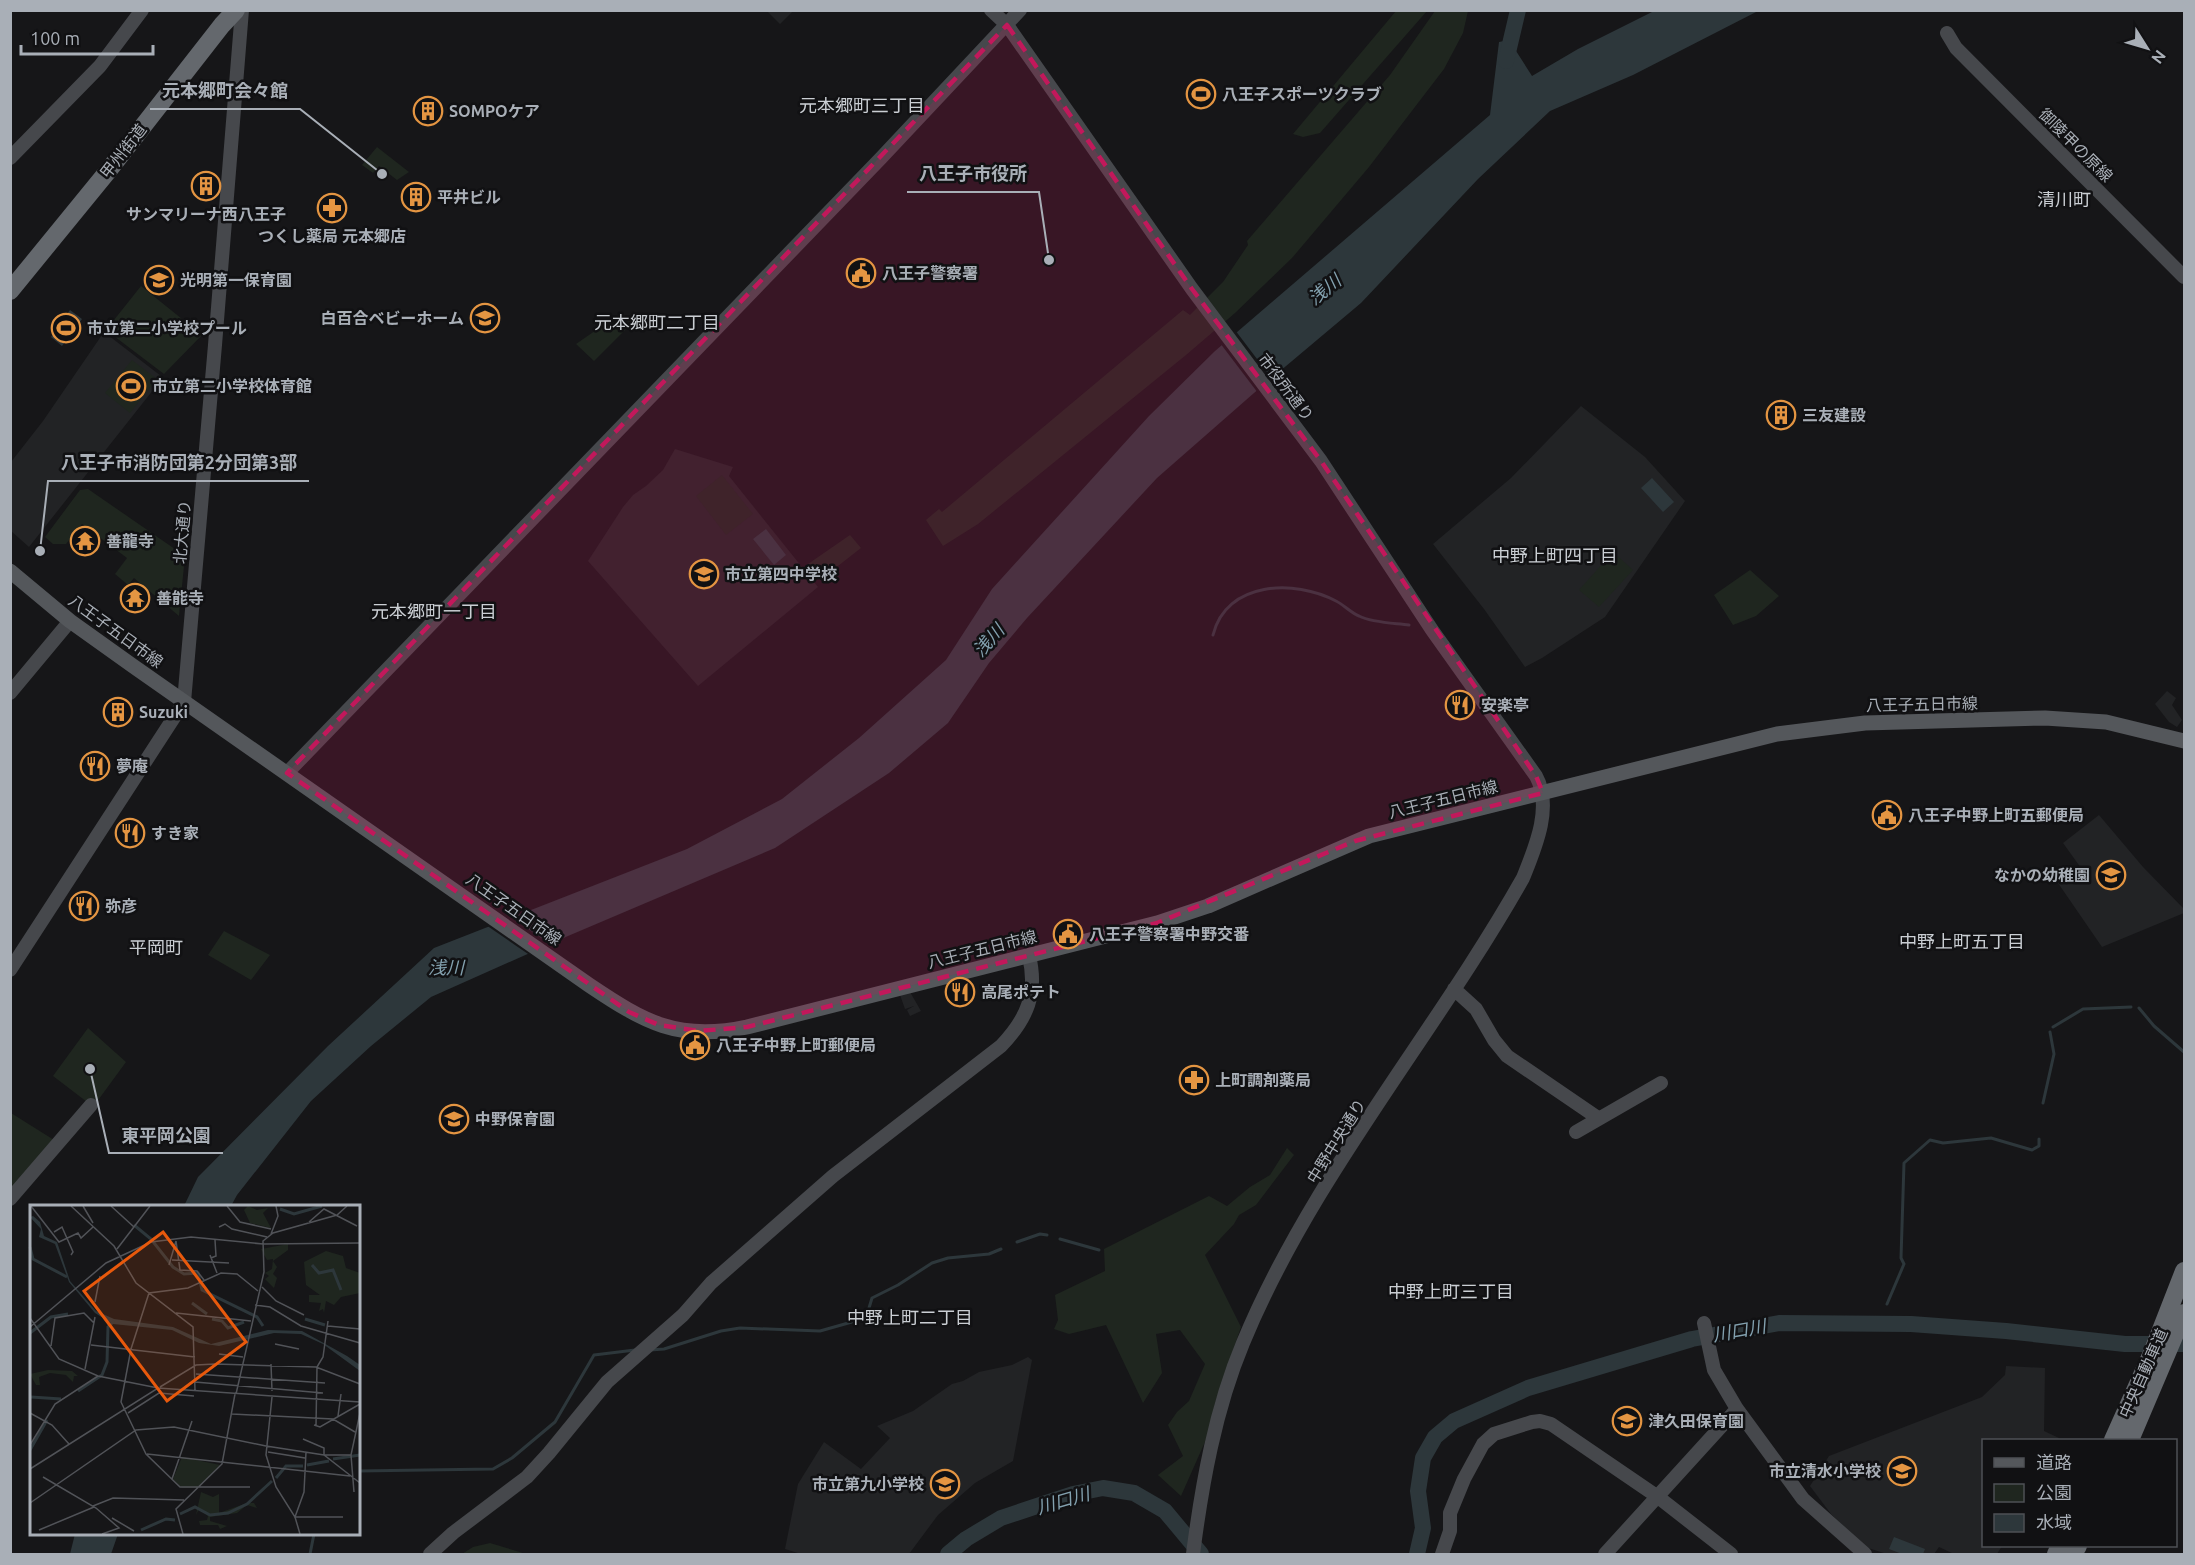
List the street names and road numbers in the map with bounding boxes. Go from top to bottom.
street label: 御陵甲の原線 [2036,105,2116,185]
street label: 甲州街道 [96,120,150,182]
street label: 市役所通り [1255,350,1317,424]
street label: 北大通り [170,499,194,565]
street label: 八王子五日市線 [65,591,167,671]
street label: 八王子五日市線 [1866,694,1978,714]
street label: 八王子五日市線 [1386,777,1500,821]
street label: 八王子五日市線 [463,870,565,948]
street label: 八王子五日市線 [925,927,1039,971]
street label: 中野中央通り [1303,1096,1369,1186]
street label: 中央自動車道 [2115,1325,2171,1421]

